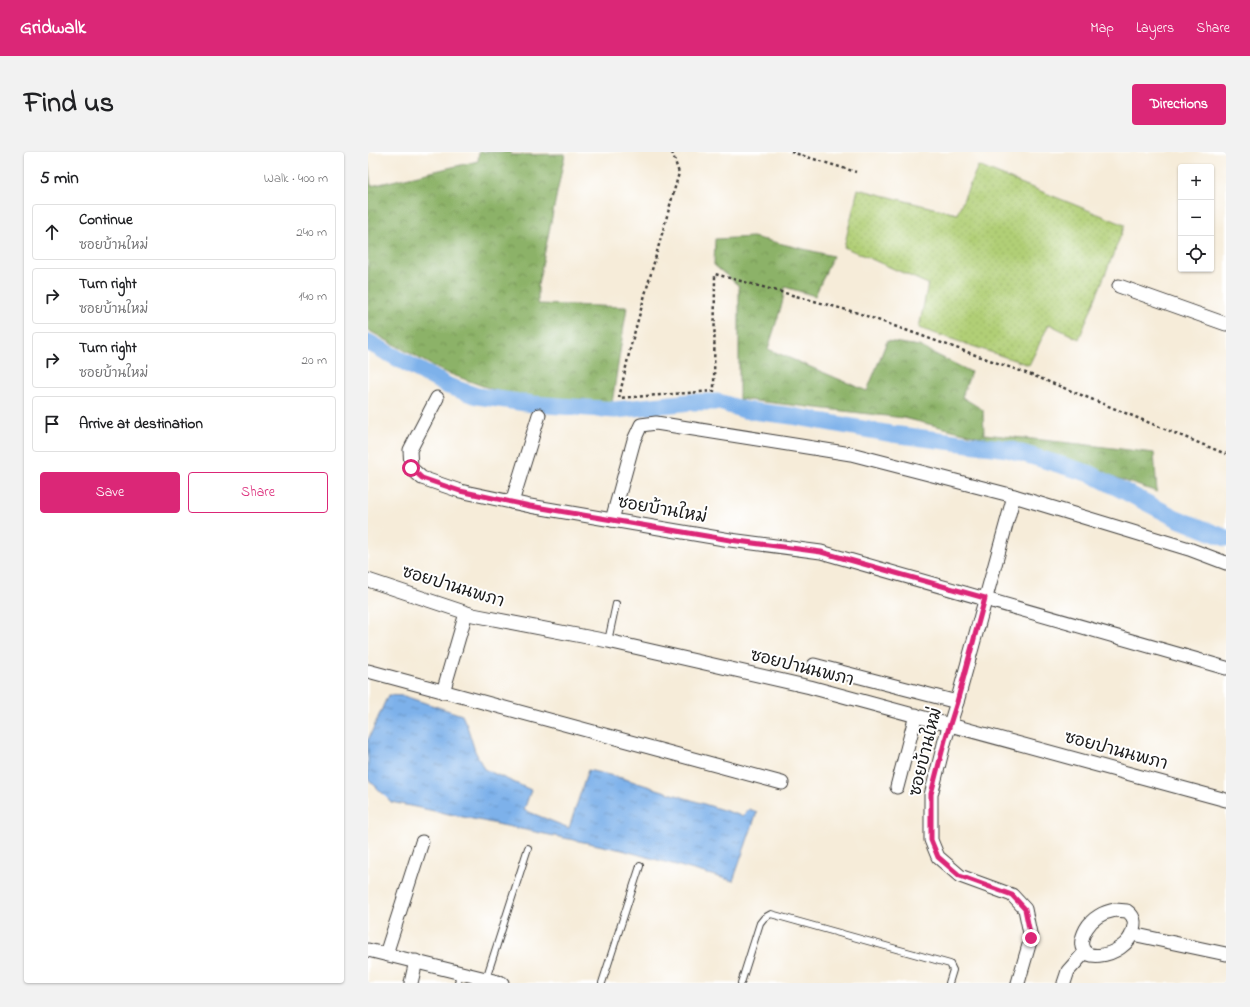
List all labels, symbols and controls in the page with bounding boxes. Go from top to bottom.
text: Gridwalk [20,15,86,42]
text: Map [1090,18,1114,39]
text: Layers [1136,18,1174,39]
text: Share [1196,18,1230,39]
text: Find us [24,84,114,125]
button: Directions [1132,84,1226,125]
map controls [1178,164,1214,272]
button: + [1178,164,1214,200]
text: 5 min [40,166,79,191]
text: Walk · 400 m [264,169,328,188]
button: − [1178,200,1214,236]
text: Continue [79,209,133,231]
icon: ahead [41,221,63,243]
text: 240 m [296,223,327,242]
text: ซอยบ้านใหม่ [79,236,148,255]
button: locate [1178,236,1214,272]
text: Turn right [79,273,137,295]
icon: right [41,285,63,307]
text: 140 m [299,287,327,306]
text: ซอยบ้านใหม่ [79,300,148,319]
text: Turn right [79,337,137,359]
icon: right [41,349,63,371]
text: 20 m [302,351,327,370]
text: ซอยบ้านใหม่ [79,364,148,383]
icon: arrive [41,413,63,435]
text: Arrive at destination [79,413,203,435]
route start [402,459,420,477]
button: Save [40,472,180,513]
button: Share [188,472,328,513]
street label: ซอยบ้านใหม่ [615,490,709,530]
street label: ซอยปานนพภา [399,560,507,614]
street label: ซอยปานนพภา [748,643,856,693]
street label: ซอยบ้านใหม่ [903,705,949,799]
street label: ซอยปานนพภา [1062,725,1170,777]
route end [1022,929,1040,947]

